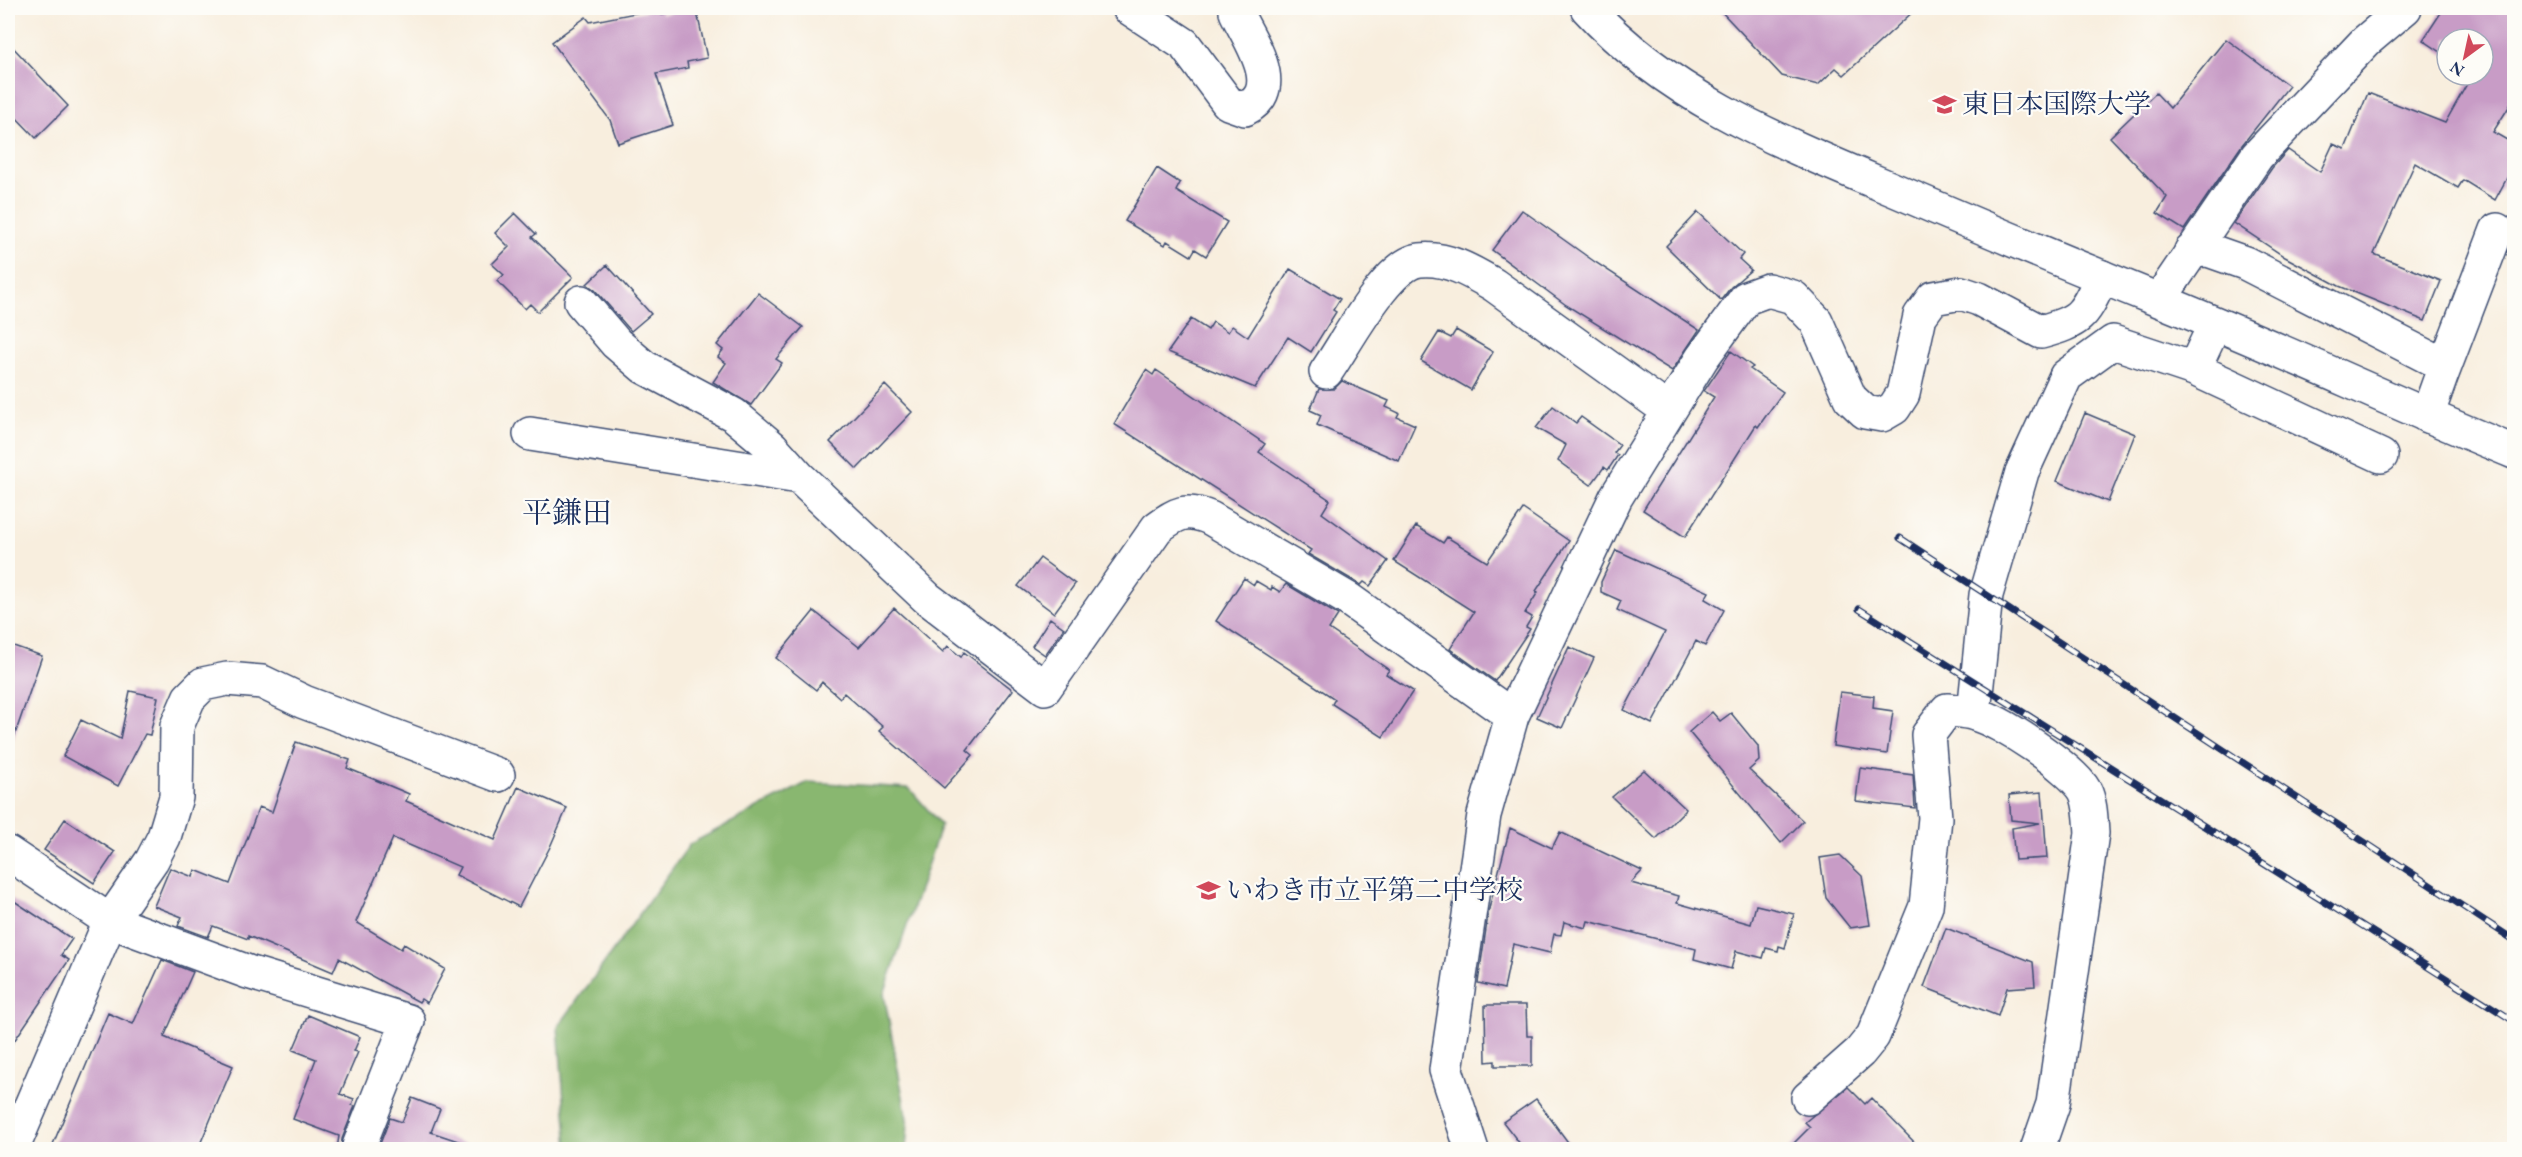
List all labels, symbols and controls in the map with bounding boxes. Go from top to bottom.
north arrow [2435,27,2495,87]
text: N [2446,57,2468,81]
place label: 東日本国際大学 [1962,86,2151,121]
school or university icon: 東日本国際大学 [1931,91,1957,117]
district label: 平鎌田 [522,493,612,532]
place label: いわき市立平第二中学校 [1226,872,1523,907]
school or university icon: いわき市立平第二中学校 [1195,877,1221,903]

